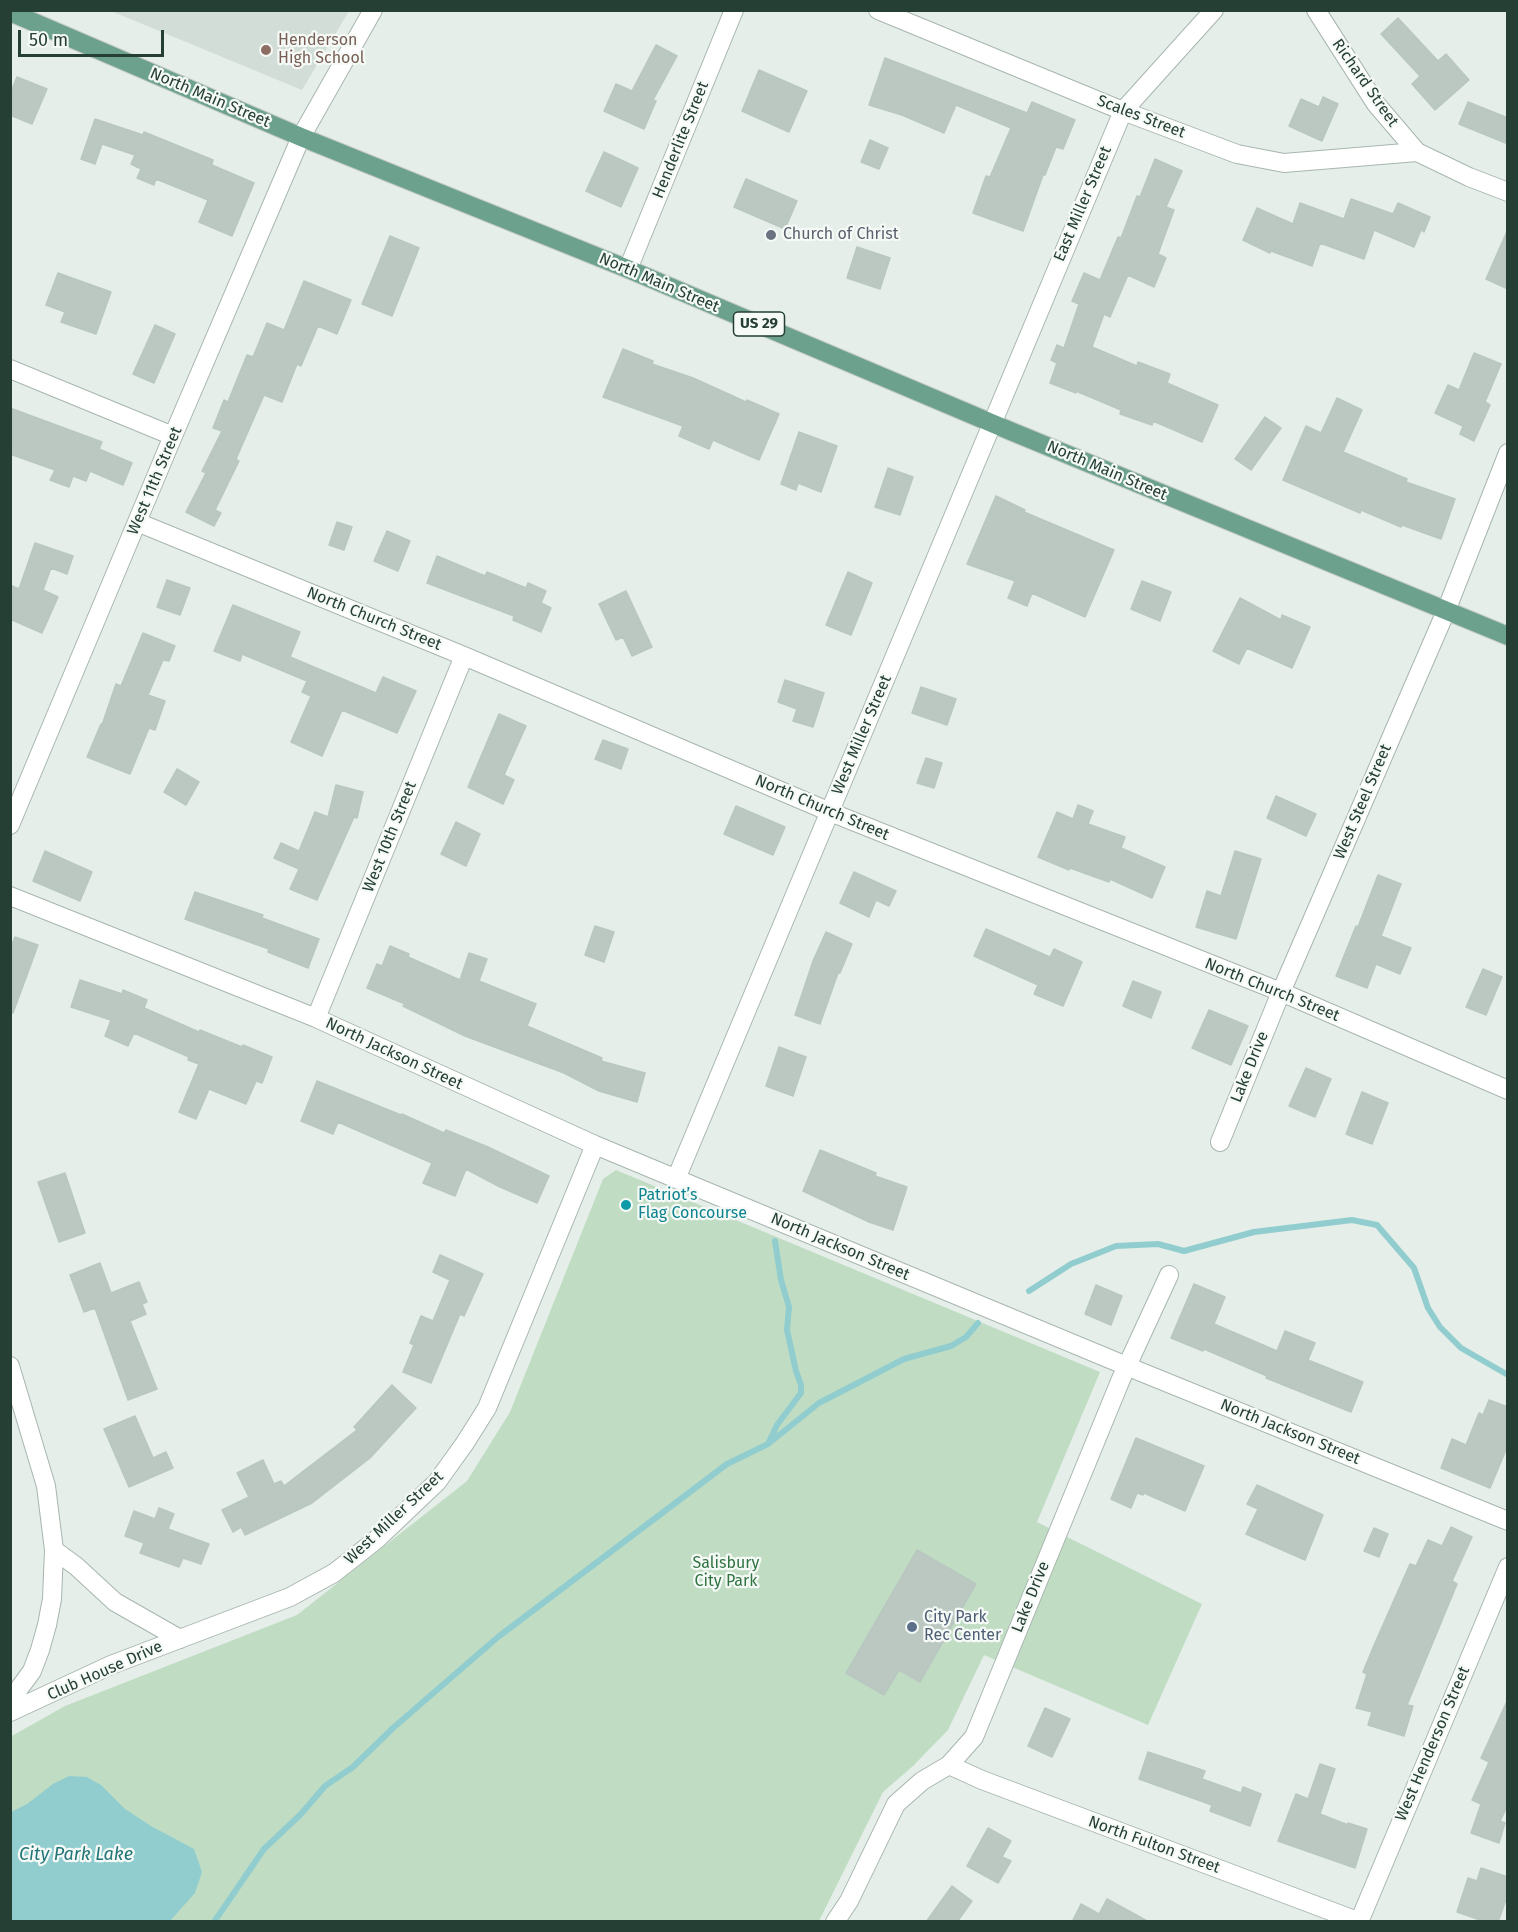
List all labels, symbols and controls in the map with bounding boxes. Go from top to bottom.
scale bar [21,18,166,56]
text: 50 m [29,29,68,51]
place label: Henderson High School [278,31,364,69]
street label: Richard Street [1328,35,1402,131]
marker: Henderson High School [259,43,273,57]
street label: North Main Street [147,64,273,132]
street label: Henderlite Street [649,79,713,201]
street label: Scales Street [1094,91,1188,143]
street label: East Miller Street [1050,144,1116,264]
place label: Church of Christ [783,225,899,245]
marker: Church of Christ [764,228,778,242]
street label: North Main Street [596,249,722,317]
road number: US 29 [734,312,784,336]
street label: West 11th Street [124,424,186,538]
street label: North Main Street [1044,437,1170,505]
street label: North Church Street [304,583,444,655]
street label: West Miller Street [828,672,896,798]
street label: West Steel Street [1330,742,1396,862]
street label: North Church Street [752,771,892,845]
street label: West 10th Street [359,779,421,895]
street label: North Church Street [1202,954,1342,1026]
street label: North Jackson Street [322,1014,466,1094]
street label: Lake Drive [1227,1029,1273,1105]
place label: Patriot’s Flag Concourse [638,1186,747,1224]
marker: Patriot’s Flag Concourse [619,1198,633,1212]
street label: North Jackson Street [768,1209,912,1285]
street label: North Jackson Street [1217,1395,1363,1469]
street label: West Miller Street [341,1467,447,1569]
park label: Salisbury City Park [693,1554,759,1592]
street label: Lake Drive [1008,1559,1054,1635]
place label: City Park Rec Center [924,1608,1001,1646]
marker: City Park Rec Center [905,1620,919,1634]
street label: Club House Drive [44,1637,166,1705]
street label: West Henderson Street [1392,1664,1474,1824]
street label: North Fulton Street [1085,1812,1223,1878]
water label: City Park Lake [19,1844,133,1866]

